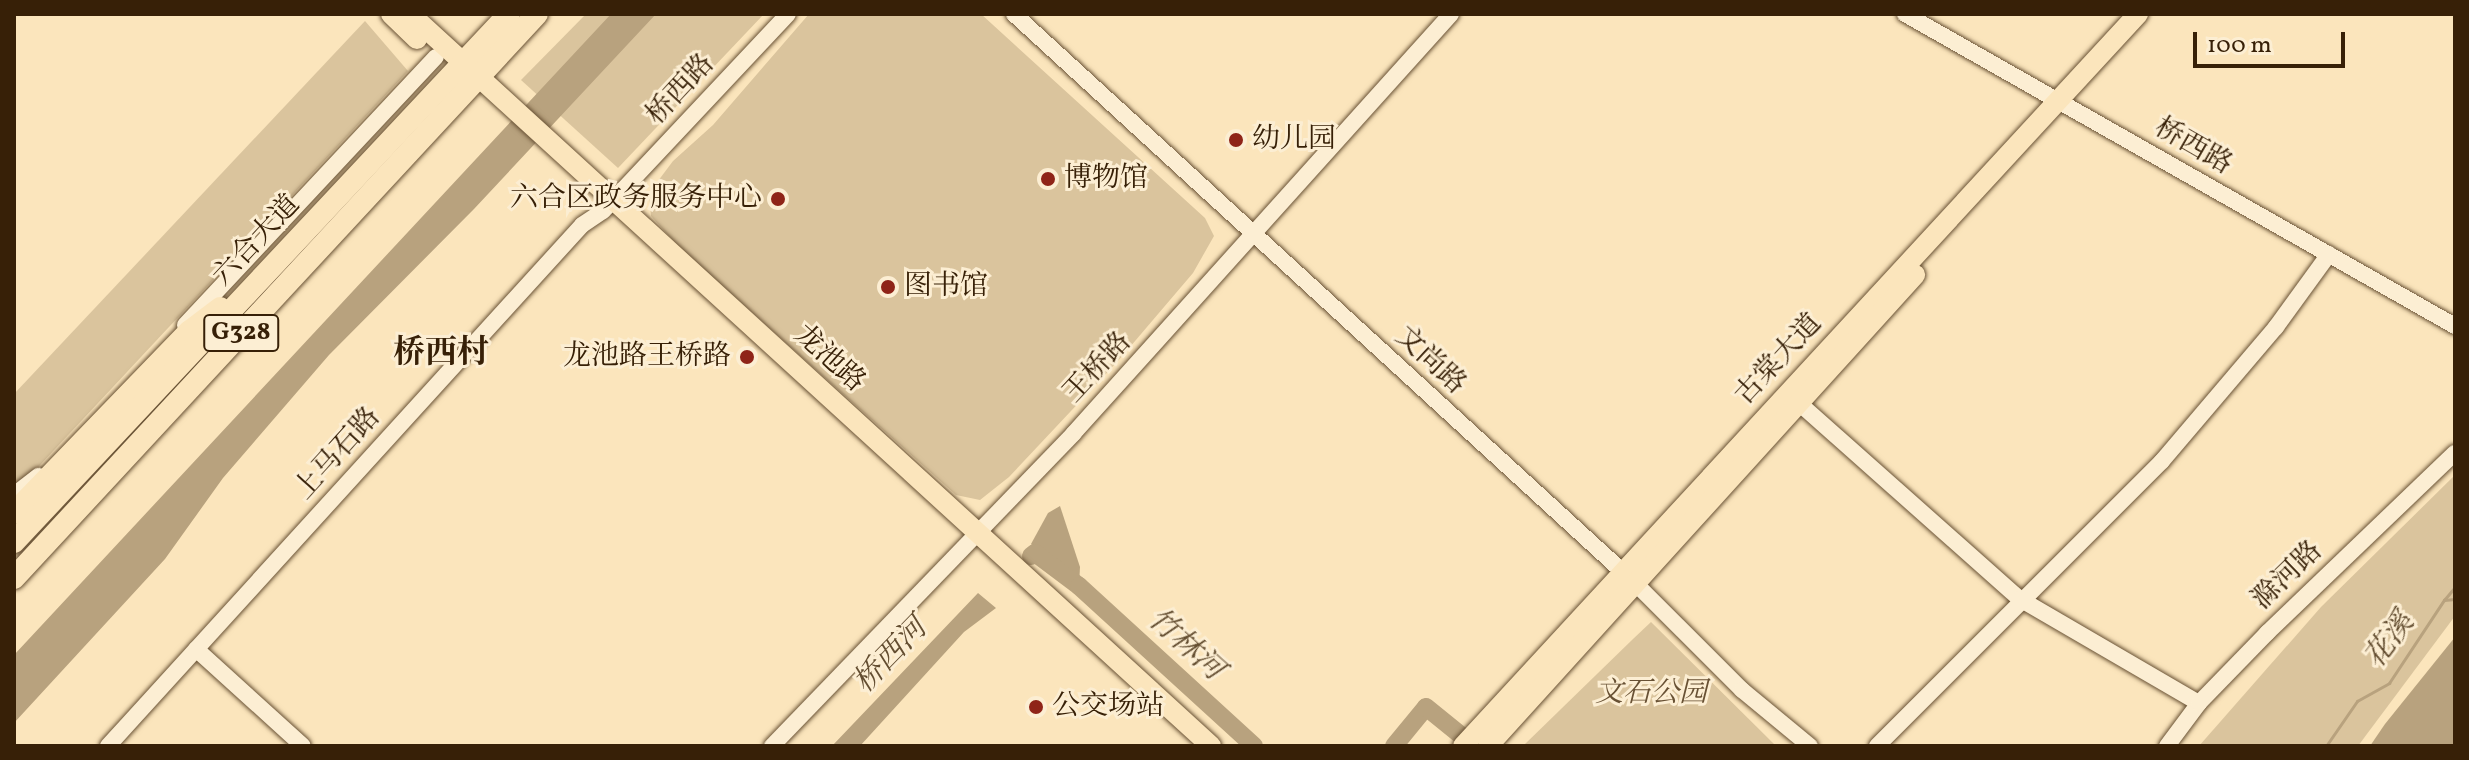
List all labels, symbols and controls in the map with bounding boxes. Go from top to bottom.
scale bar [2197,16,2349,66]
text: 100 m [2207,29,2272,63]
street label: 桥西路 [640,48,722,132]
street label: 桥西路 [2148,111,2238,183]
place label: 幼儿园 [1252,123,1336,157]
marker: 幼儿园 [1227,131,1245,149]
place label: 博物馆 [1064,162,1148,196]
marker: 博物馆 [1039,170,1057,188]
place label: 六合区政务服务中心 [510,182,762,216]
street label: 六合大道 [207,189,307,293]
marker: 六合区政务服务中心 [769,190,787,208]
place label: 图书馆 [904,270,988,304]
marker: 图书馆 [879,278,897,296]
street label: 古棠大道 [1729,308,1829,412]
road number: G328 [203,311,279,355]
street label: 龙池路 [787,318,871,400]
street label: 文尚路 [1388,320,1472,402]
street label: 王桥路 [1057,326,1139,410]
district label: 桥西村 [393,335,489,373]
place label: 龙池路王桥路 [563,340,731,374]
marker: 龙池路王桥路 [738,348,756,366]
street label: 上马石路 [288,401,388,507]
street label: 滁河路 [2246,535,2330,617]
water label: 竹林河 [1140,602,1230,688]
water label: 花溪 [2358,606,2422,676]
water label: 桥西河 [847,611,935,701]
park label: 文石公园 [1595,677,1707,711]
place label: 公交场站 [1052,690,1164,724]
marker: 公交场站 [1027,698,1045,716]

